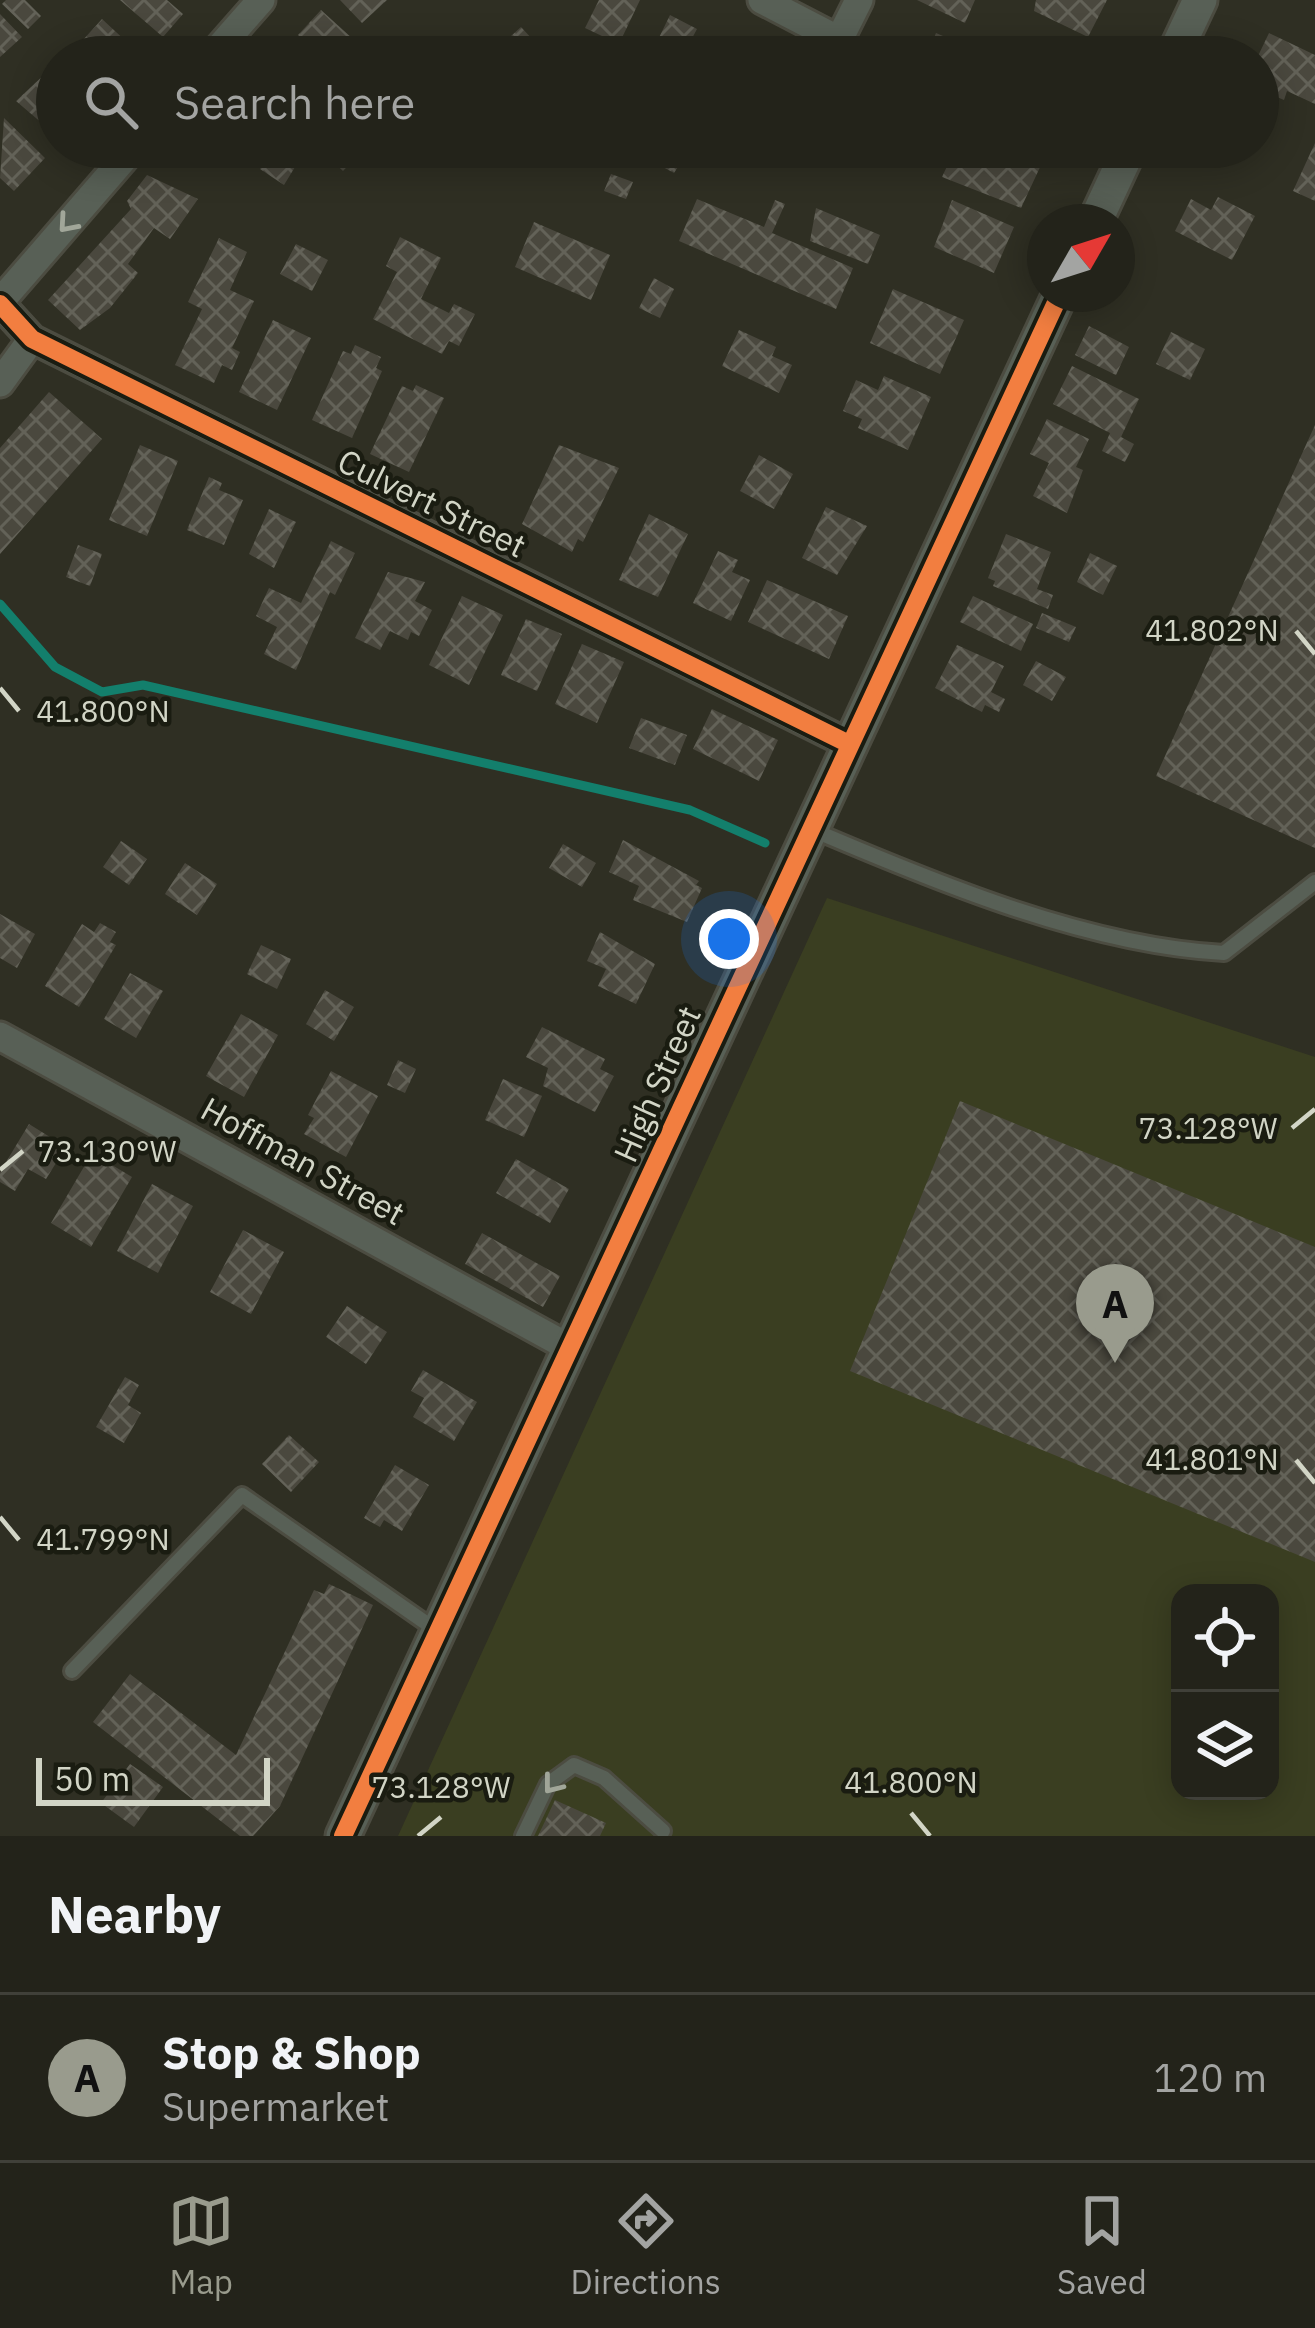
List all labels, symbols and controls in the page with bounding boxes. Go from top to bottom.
search box [36,36,1279,168]
icon: search [78,69,144,135]
text: Search here [174,73,415,131]
north arrow [1027,204,1135,312]
one-way arrow [60,210,81,232]
street label: Culvert Street [331,438,533,567]
text: 41.802°N [1145,610,1279,649]
text: 41.800°N [36,691,170,730]
your location [699,909,759,969]
street label: High Street [603,999,710,1168]
street label: Hoffman Street [194,1087,413,1234]
text: 73.128°W [1139,1108,1278,1147]
text: 73.130°W [38,1131,177,1170]
pin: A [1076,1264,1154,1363]
text: 41.801°N [1145,1439,1279,1478]
text: 41.799°N [36,1519,170,1558]
map controls [1171,1584,1279,1800]
button: locate [1171,1584,1279,1692]
button: layers [1171,1692,1279,1800]
scale bar [36,1752,270,1805]
text: 50 m [54,1757,130,1800]
text: 41.800°N [844,1762,978,1801]
text: 73.128°W [372,1767,511,1806]
one-way arrow [545,1771,567,1793]
text: Nearby [48,1881,221,1947]
text: Stop & Shop [162,2023,421,2081]
text: A [74,2052,100,2103]
text: 120 m [1154,2052,1267,2103]
text: Supermarket [162,2081,389,2132]
tab: Map [168,2188,234,2303]
tab: Directions [571,2188,721,2303]
tab: Saved [1057,2188,1147,2303]

